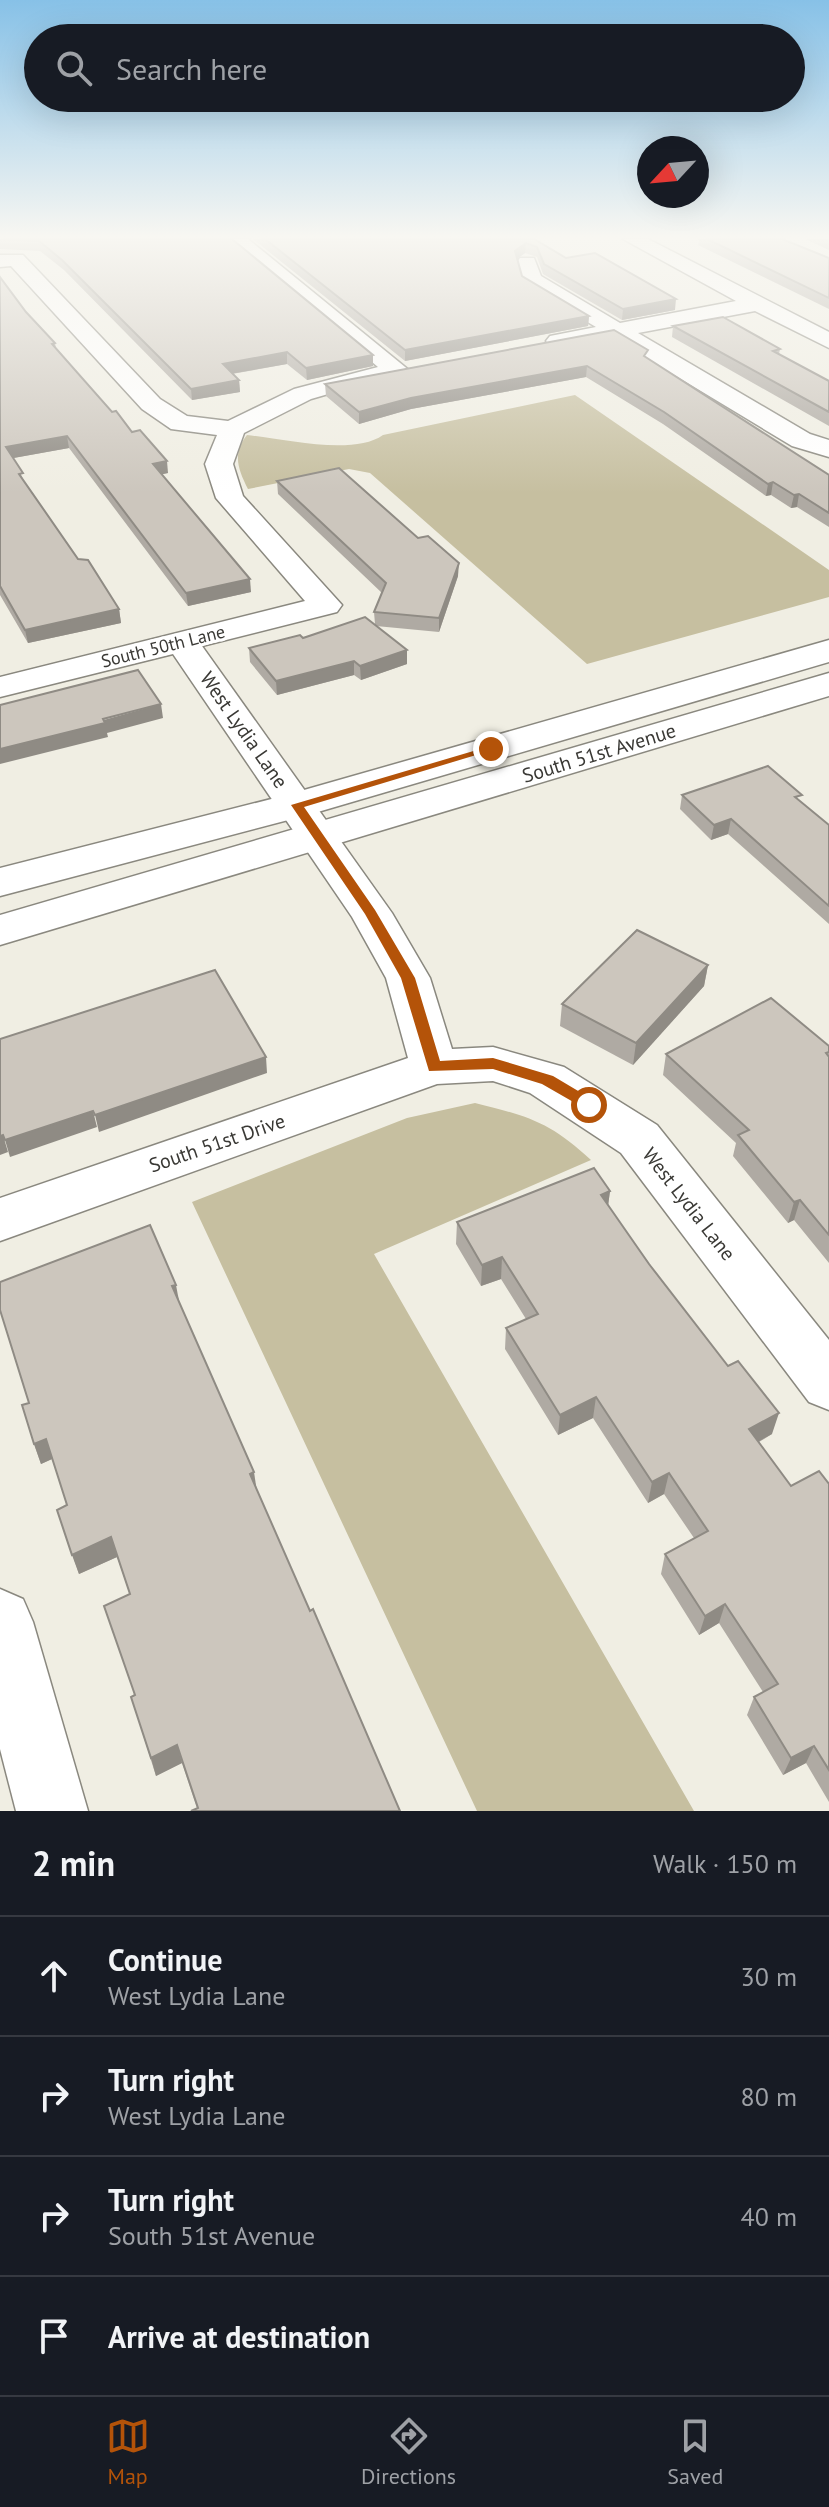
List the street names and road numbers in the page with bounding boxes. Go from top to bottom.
street label: South 50th Lane [99,619,227,673]
street label: West Lydia Lane [194,667,294,793]
street label: South 51st Avenue [519,717,679,789]
street label: South 51st Drive [145,1108,289,1178]
street label: West Lydia Lane [637,1142,741,1266]

